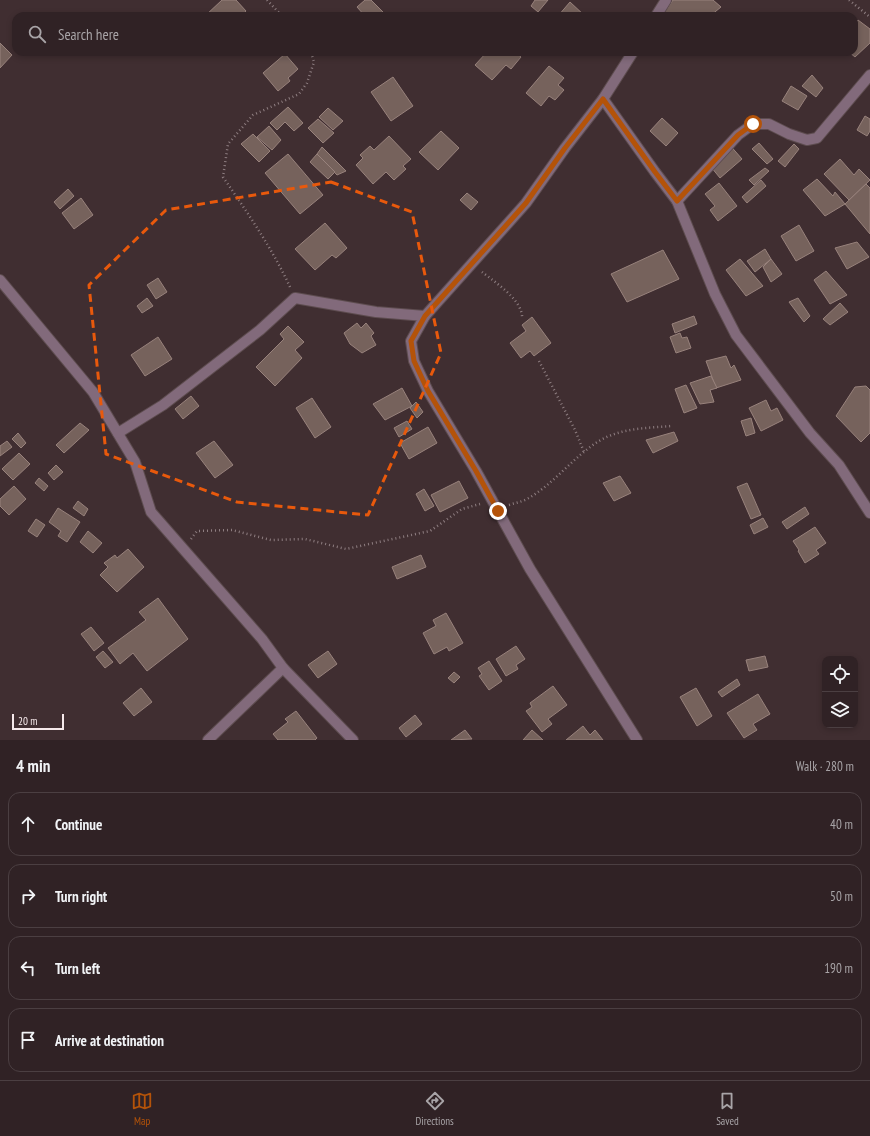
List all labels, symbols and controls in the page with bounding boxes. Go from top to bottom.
search box [12,12,858,56]
icon: search [26,23,48,45]
text: Search here [58,25,119,44]
route start [744,115,762,133]
route end [489,502,507,520]
map controls [822,656,858,728]
button: locate [822,656,858,692]
button: layers [822,692,858,728]
scale bar [12,712,64,731]
text: 20 m [18,714,37,728]
text: 4 min [16,755,50,777]
text: Walk · 280 m [796,758,854,775]
icon: ahead [17,813,39,835]
text: Continue [55,815,102,834]
text: 40 m [830,816,853,833]
icon: right [17,885,39,907]
text: Turn right [55,887,107,906]
text: 50 m [830,888,853,905]
icon: left [17,957,39,979]
text: Turn left [55,959,100,978]
text: 190 m [824,960,853,977]
icon: arrive [17,1029,39,1051]
text: Arrive at destination [55,1031,164,1050]
tab: Map [131,1090,153,1128]
tab: Directions [416,1090,454,1128]
tab: Saved [716,1090,739,1128]

